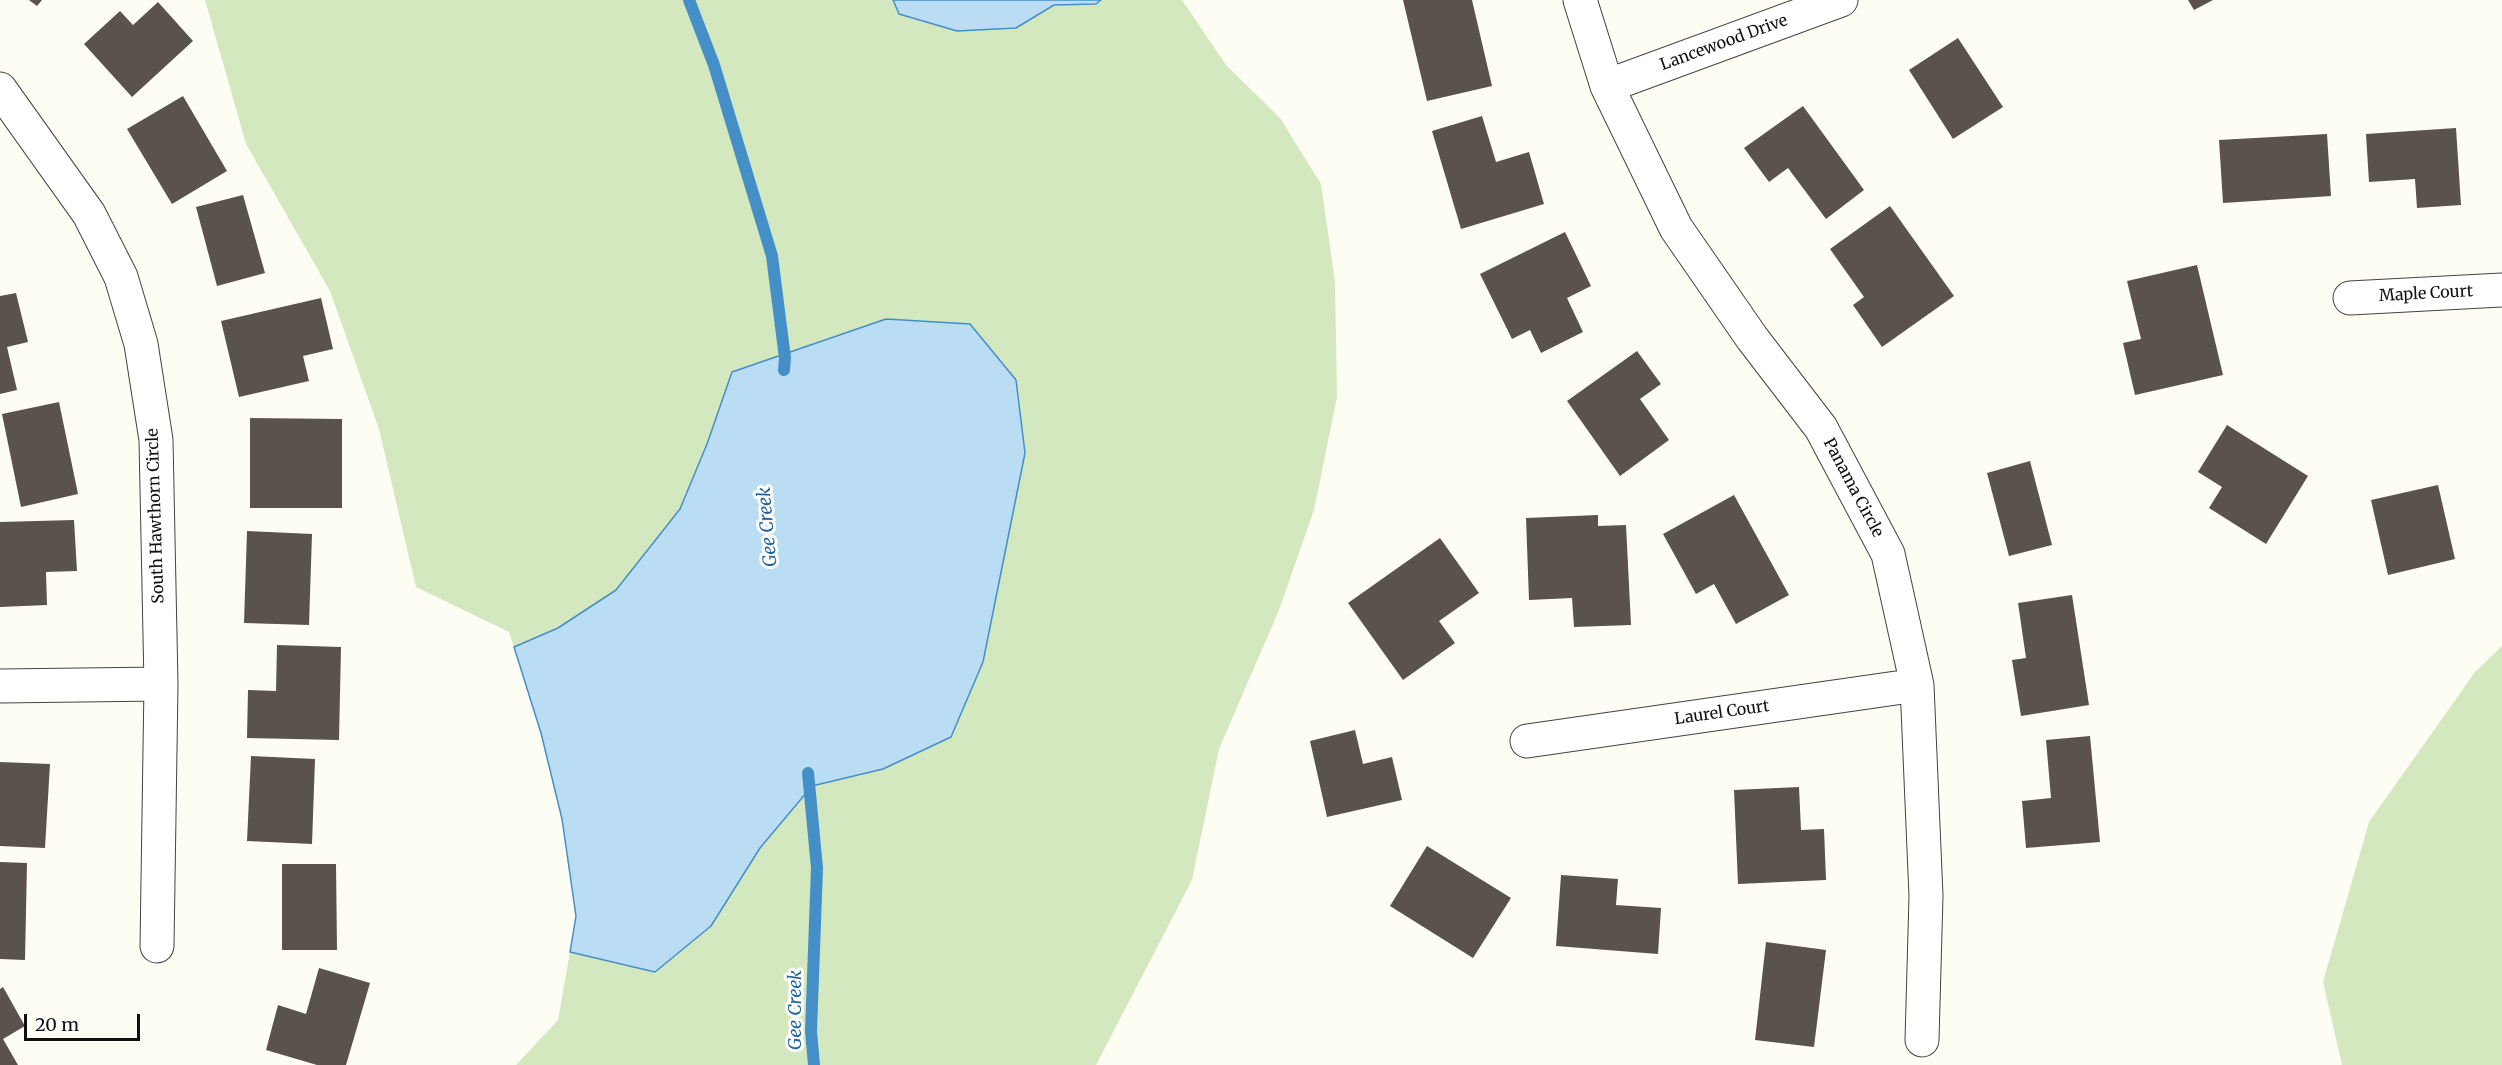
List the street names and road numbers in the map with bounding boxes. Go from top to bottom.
street label: Lancewood Drive [1658,11,1790,75]
street label: Maple Court [2379,282,2473,306]
street label: South Hawthorn Circle [143,428,169,604]
street label: Panama Circle [1819,435,1887,541]
street label: Laurel Court [1673,697,1771,729]

